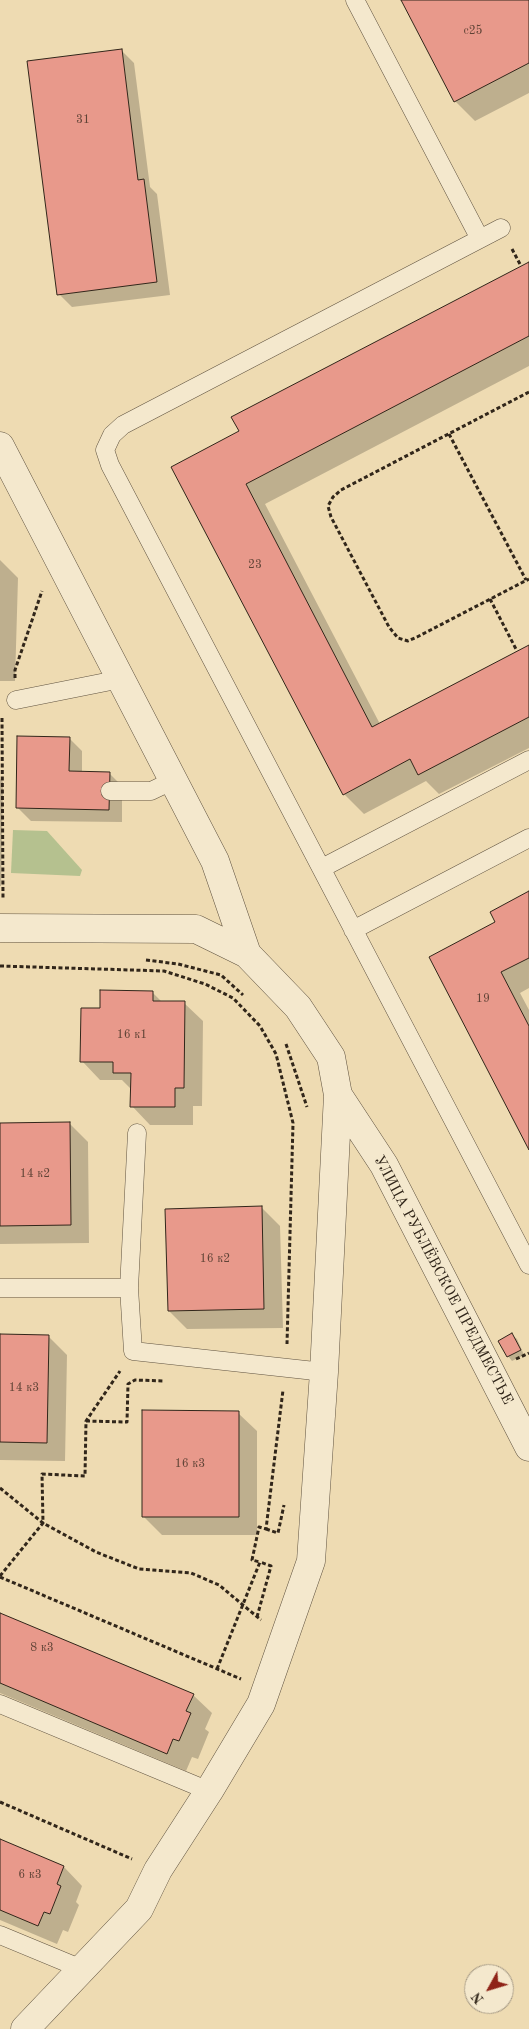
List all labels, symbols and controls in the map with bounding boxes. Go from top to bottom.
house number: с25 [463,24,483,38]
house number: 31 [76,113,90,127]
house number: 23 [248,558,262,572]
house number: 19 [476,992,490,1006]
house number: 16 к1 [117,1028,147,1042]
street label: УЛИЦА РУБЛЁВСКОЕ ПРЕДМЕСТЬЕ [369,1152,517,1408]
house number: 14 к2 [20,1167,50,1181]
house number: 16 к2 [200,1252,230,1266]
house number: 14 к3 [9,1381,39,1395]
house number: 16 к3 [175,1457,205,1471]
house number: 8 к3 [30,1641,54,1655]
house number: 6 к3 [18,1868,42,1882]
north arrow [464,1964,514,2014]
text: N [469,1989,487,2006]

